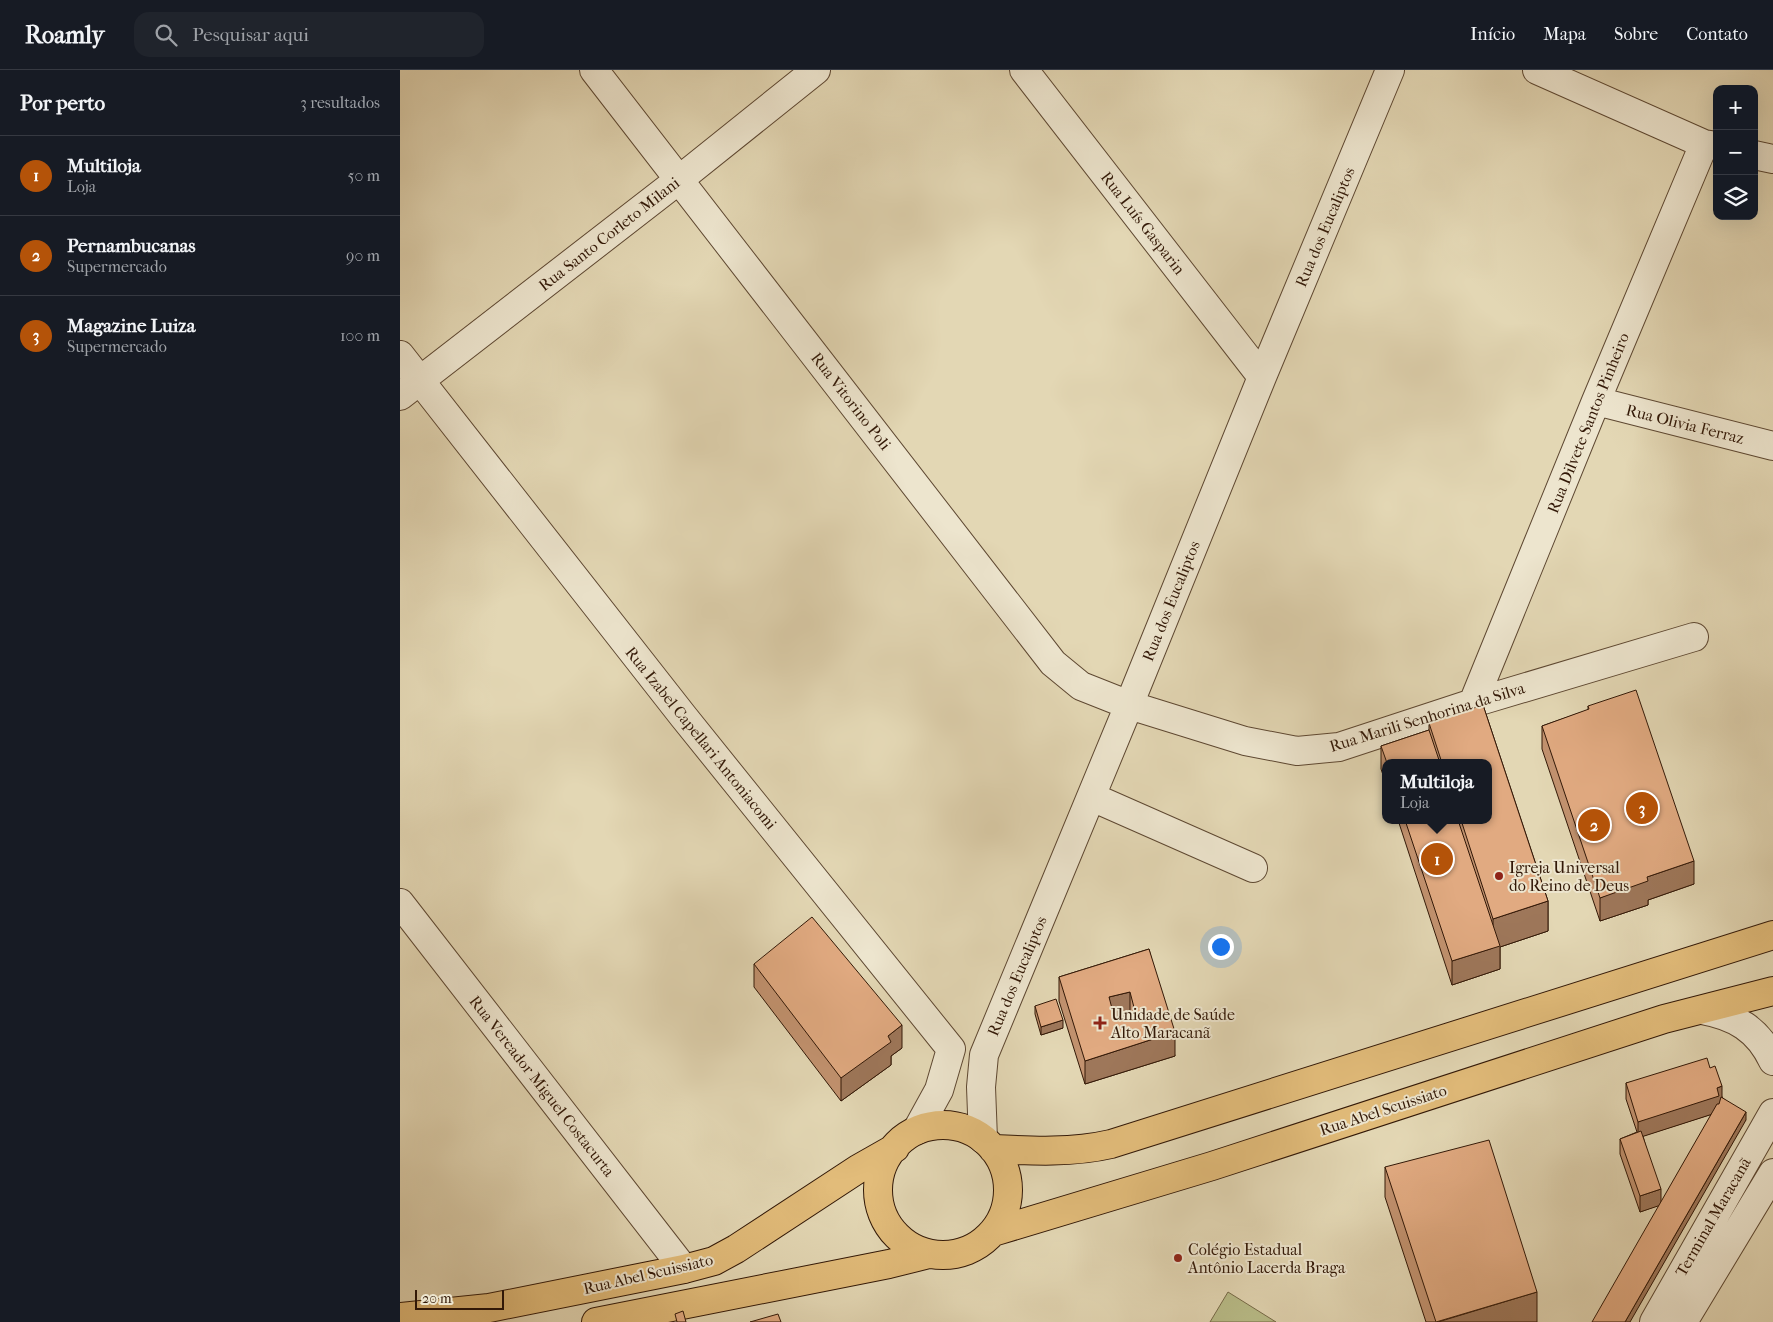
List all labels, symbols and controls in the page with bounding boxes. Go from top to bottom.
search box [134,12,484,57]
text: Roamly [25,21,104,49]
icon: search [152,21,180,49]
text: Pesquisar aqui [192,24,309,46]
text: Início [1470,24,1515,45]
text: Mapa [1543,24,1586,45]
text: Sobre [1614,24,1658,45]
text: Contato [1686,24,1748,45]
map controls [1713,85,1758,220]
button: + [1713,85,1758,130]
text: Por perto [20,91,105,115]
text: 3 resultados [300,93,380,112]
button: − [1713,130,1758,175]
text: Multiloja [67,155,141,177]
street label: Rua dos Eucaliptos [1291,164,1359,290]
text: 1 [33,166,39,185]
text: 50 m [348,166,380,185]
street label: Rua Luís Gasparin [1097,168,1190,279]
street label: Rua Santo Corleto Milani [535,173,683,295]
button: layers [1713,175,1758,220]
text: Loja [67,177,96,196]
text: Pernambucanas [67,235,196,257]
text: 2 [32,246,40,265]
text: 90 m [346,246,380,265]
text: Supermercado [67,257,167,276]
text: Magazine Luiza [67,315,196,337]
text: 3 [33,326,39,345]
text: 100 m [340,326,380,345]
street label: Rua Dilvete Santos Pinheiro [1543,330,1633,516]
text: Supermercado [67,337,167,356]
street label: Rua Vitorino Poli [807,348,895,454]
street label: Rua Olivia Ferraz [1624,400,1746,448]
street label: Rua dos Eucaliptos [1138,538,1204,664]
street label: Rua Izabel Capellari Antoniacomi [621,643,781,833]
street label: Rua Marili Senhorina da Silva [1327,678,1528,756]
popup [1382,759,1492,824]
text: Multiloja [1400,771,1474,793]
pin: 3 [1626,789,1658,827]
text: Loja [1400,793,1429,812]
pin: 2 [1578,806,1610,844]
pin: 1 [1421,840,1453,878]
place label: Igreja Universal do Reino de Deus [1509,858,1629,895]
marker: Igreja Universal do Reino de Deus [1493,870,1505,882]
street label: Rua dos Eucaliptos [983,913,1051,1039]
your location [1208,934,1234,960]
street label: Rua Vereador Miguel Costacurta [465,992,619,1181]
place label: Unidade de Saúde Alto Maracanã [1110,1005,1235,1042]
marker: Unidade de Saúde Alto Maracanã [1093,1016,1107,1030]
street label: Rua Abel Scuissiato [1317,1080,1449,1140]
street label: Terminal Maracanã [1671,1154,1755,1280]
place label: Colégio Estadual Antônio Lacerda Braga [1187,1240,1346,1277]
street label: Rua Abel Scuissiato [581,1250,715,1298]
marker: Colégio Estadual Antônio Lacerda Braga [1172,1252,1184,1264]
scale bar [415,1287,504,1310]
text: 20 m [422,1290,452,1307]

